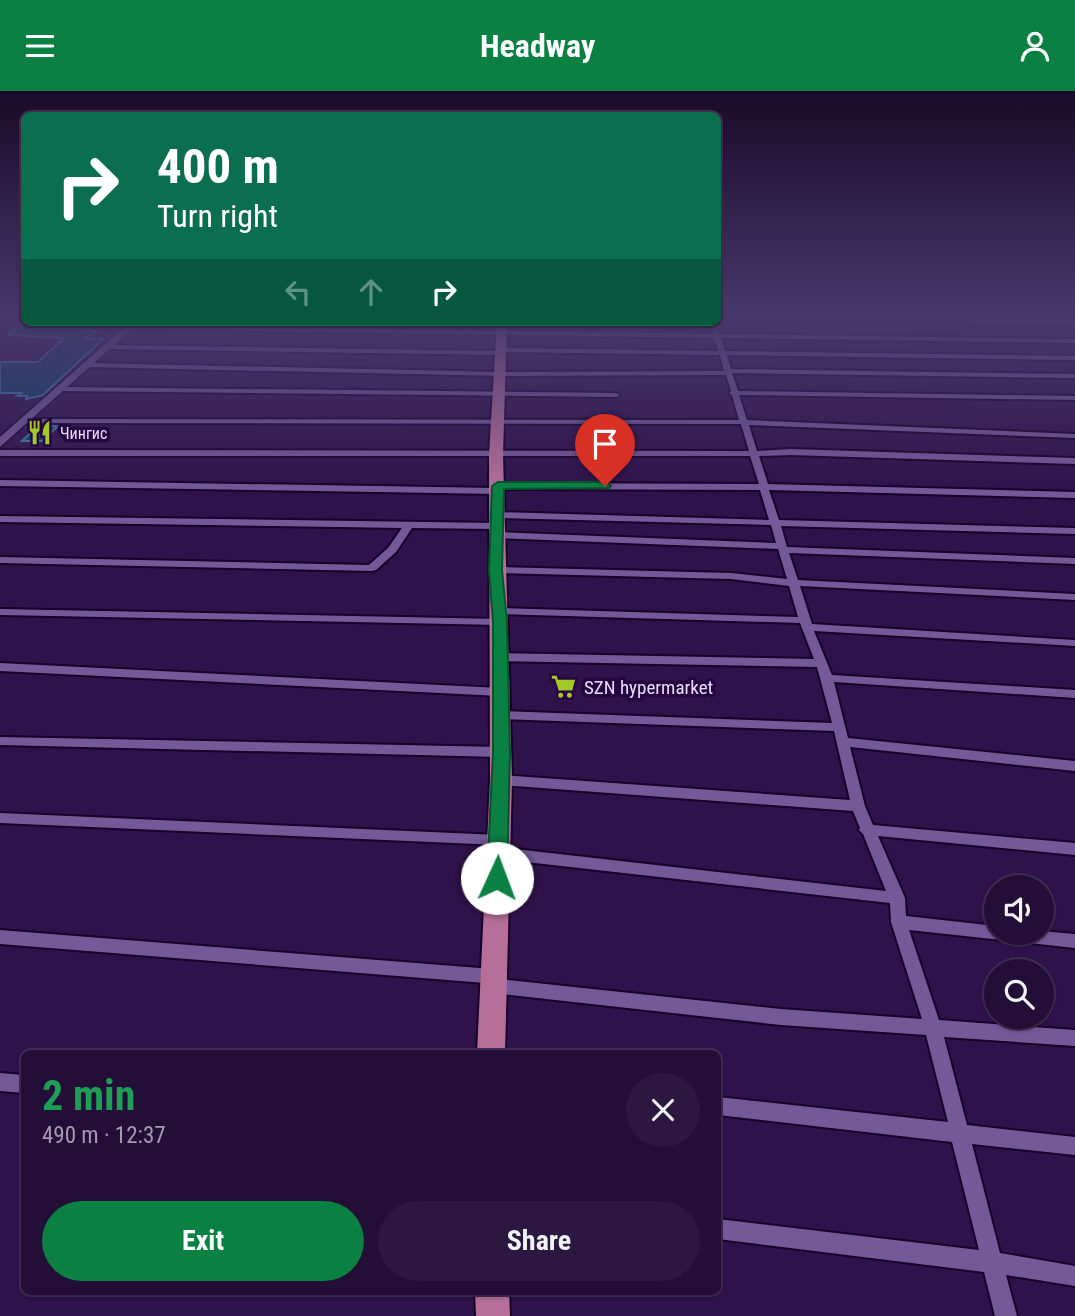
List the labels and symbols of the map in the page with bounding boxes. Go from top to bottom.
pin [575,414,635,486]
restaurant icon: Чингис [26,419,54,447]
place label: Чингис [60,424,107,443]
supermarket icon: SZN hypermarket [550,673,578,701]
place label: SZN hypermarket [584,676,713,699]
position arrow [460,841,534,915]

